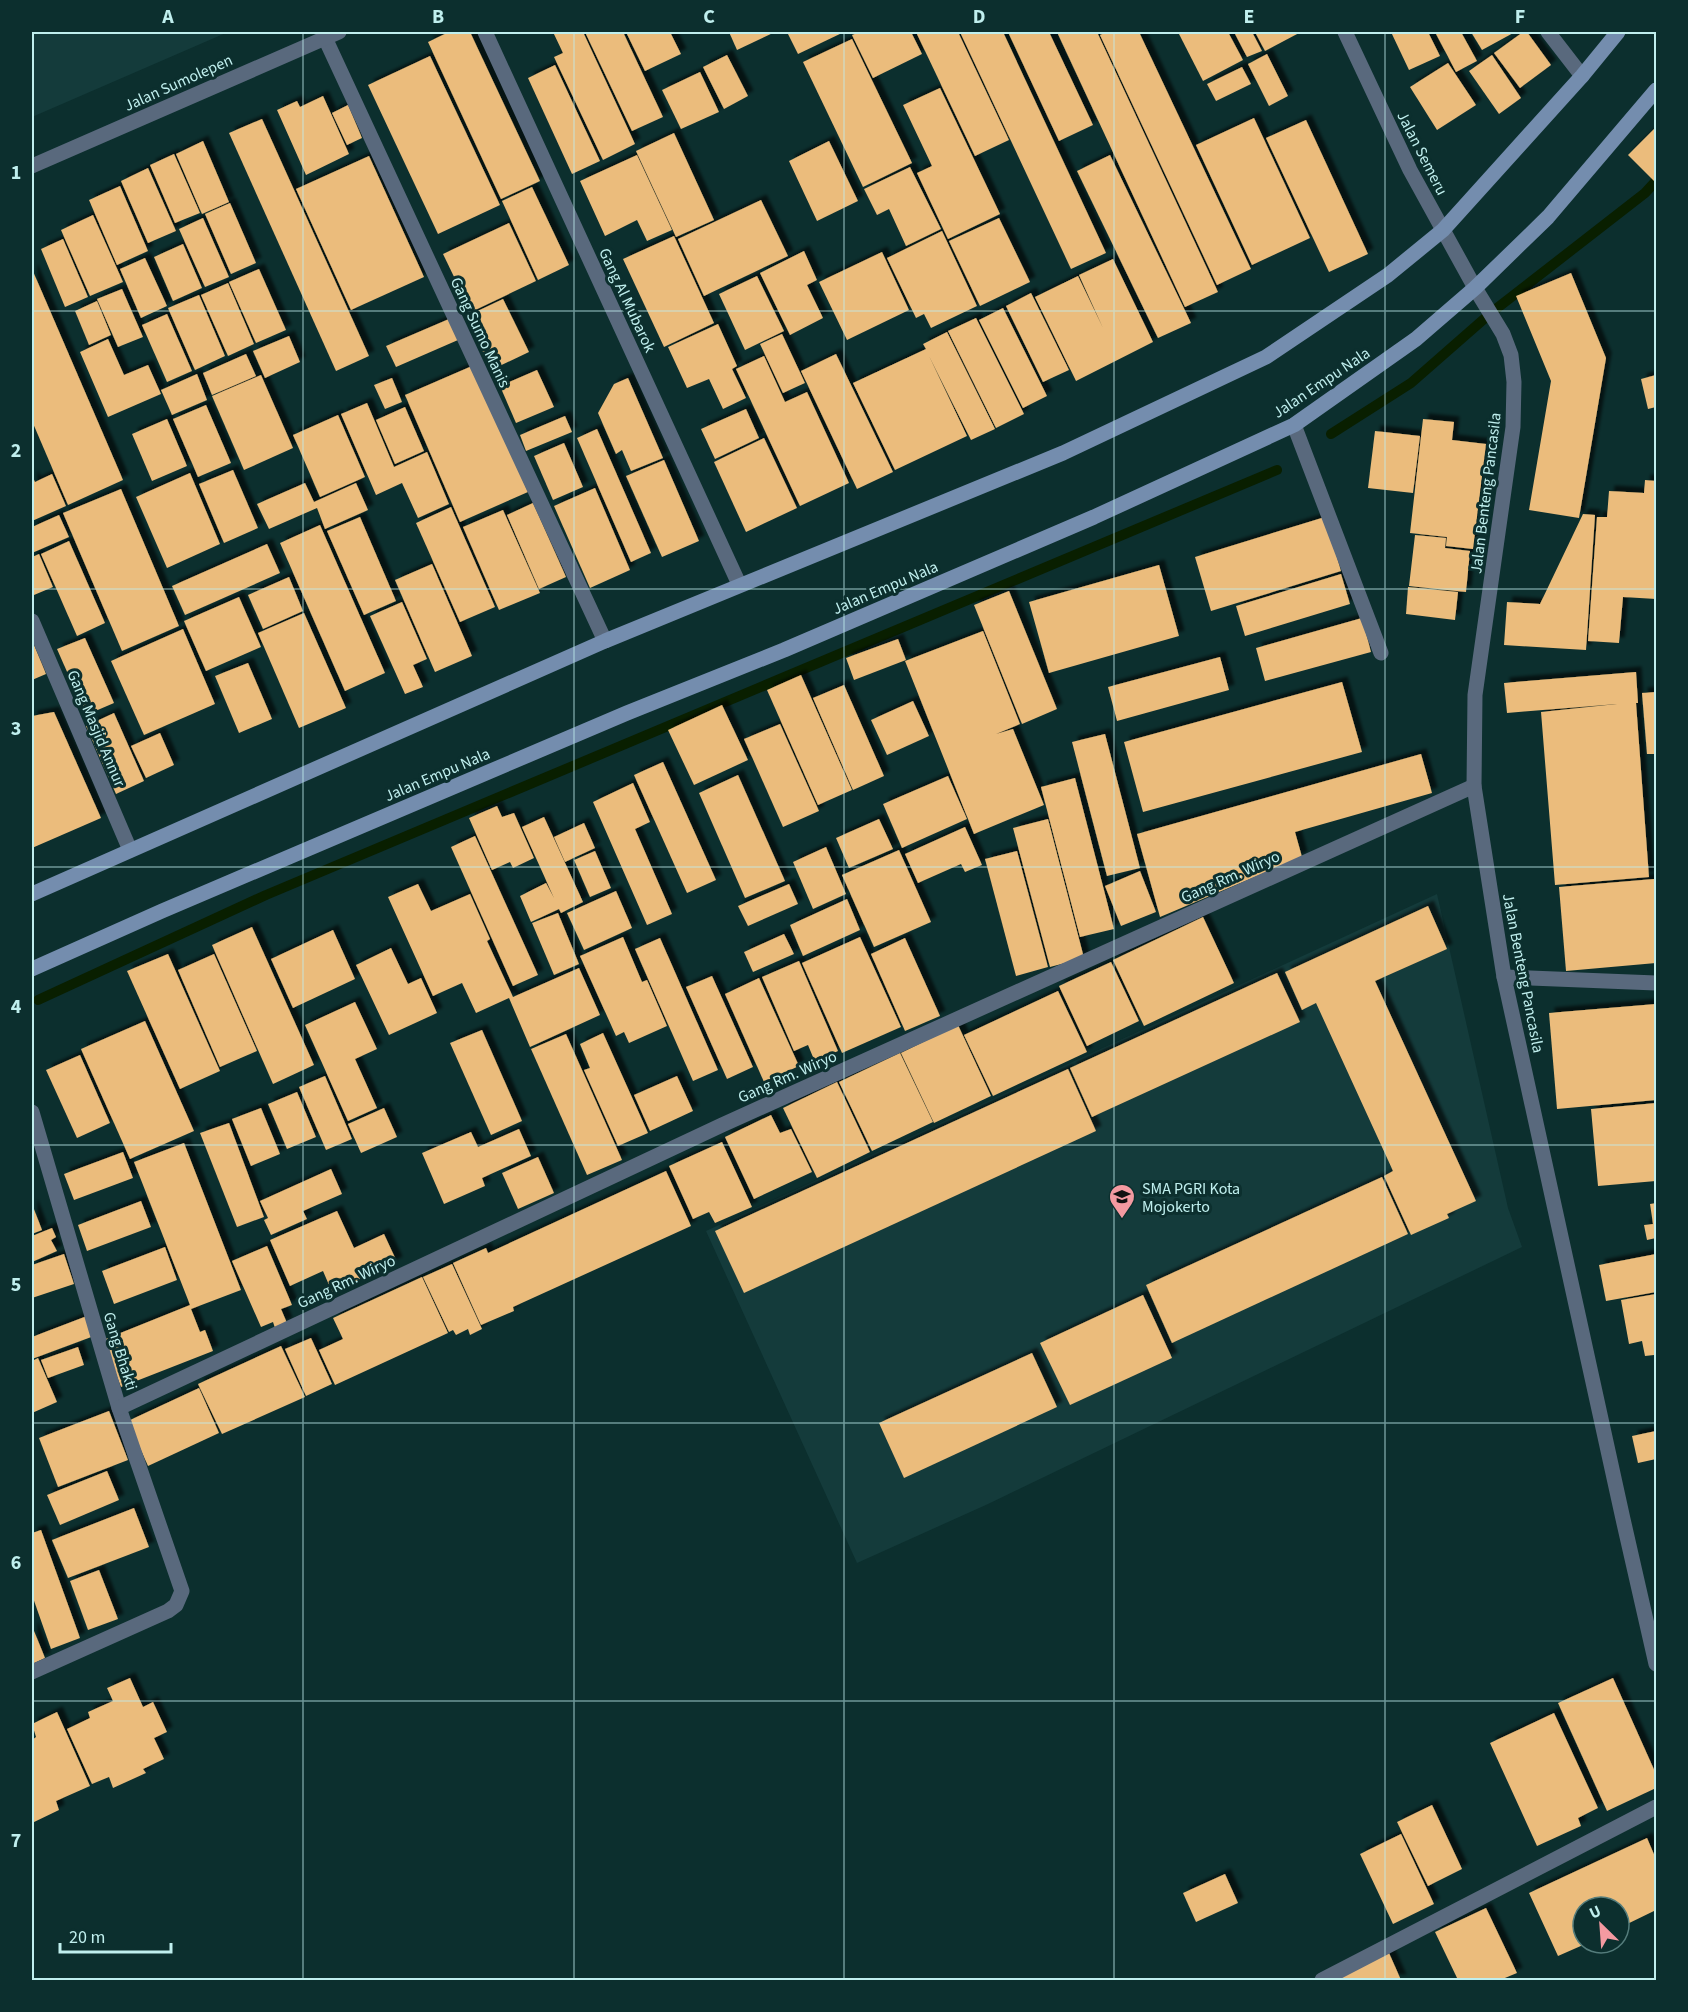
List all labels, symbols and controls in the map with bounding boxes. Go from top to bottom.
text: A [161,3,174,31]
text: B [432,3,444,31]
text: C [703,3,715,31]
text: D [973,3,985,31]
text: E [1244,3,1254,31]
text: F [1515,3,1525,31]
street label: Jalan Sumolepen [121,49,236,117]
street label: Jalan Semeru [1391,108,1453,199]
text: 1 [11,159,21,187]
street label: Gang Al Mubarok [593,245,661,356]
street label: Gang Sumo Manis [445,274,515,391]
street label: Jalan Empu Nala [1269,342,1374,424]
street label: Jalan Benteng Pancasila [1465,411,1507,575]
text: 2 [11,437,21,465]
street label: Jalan Empu Nala [829,556,942,620]
street label: Gang Masjid Annur [62,667,131,791]
text: 3 [11,715,21,743]
street label: Jalan Empu Nala [381,743,494,807]
street label: Gang Rm. Wiryo [1177,845,1283,909]
street label: Jalan Benteng Pancasila [1497,891,1549,1055]
text: 4 [11,993,22,1021]
street label: Gang Rm. Wiryo [734,1045,840,1109]
place label: SMA PGRI Kota Mojokerto [1142,1178,1240,1218]
school or university icon: SMA PGRI Kota Mojokerto [1107,1182,1137,1220]
street label: Gang Rm. Wiryo [294,1250,399,1314]
text: 5 [11,1271,21,1299]
street label: Gang Bhakti [98,1309,142,1393]
text: 6 [11,1549,21,1577]
text: 7 [11,1827,21,1855]
north arrow [1571,1895,1631,1955]
text: U [1586,1900,1605,1925]
scale bar [60,1916,171,1954]
text: 20 m [69,1925,105,1950]

